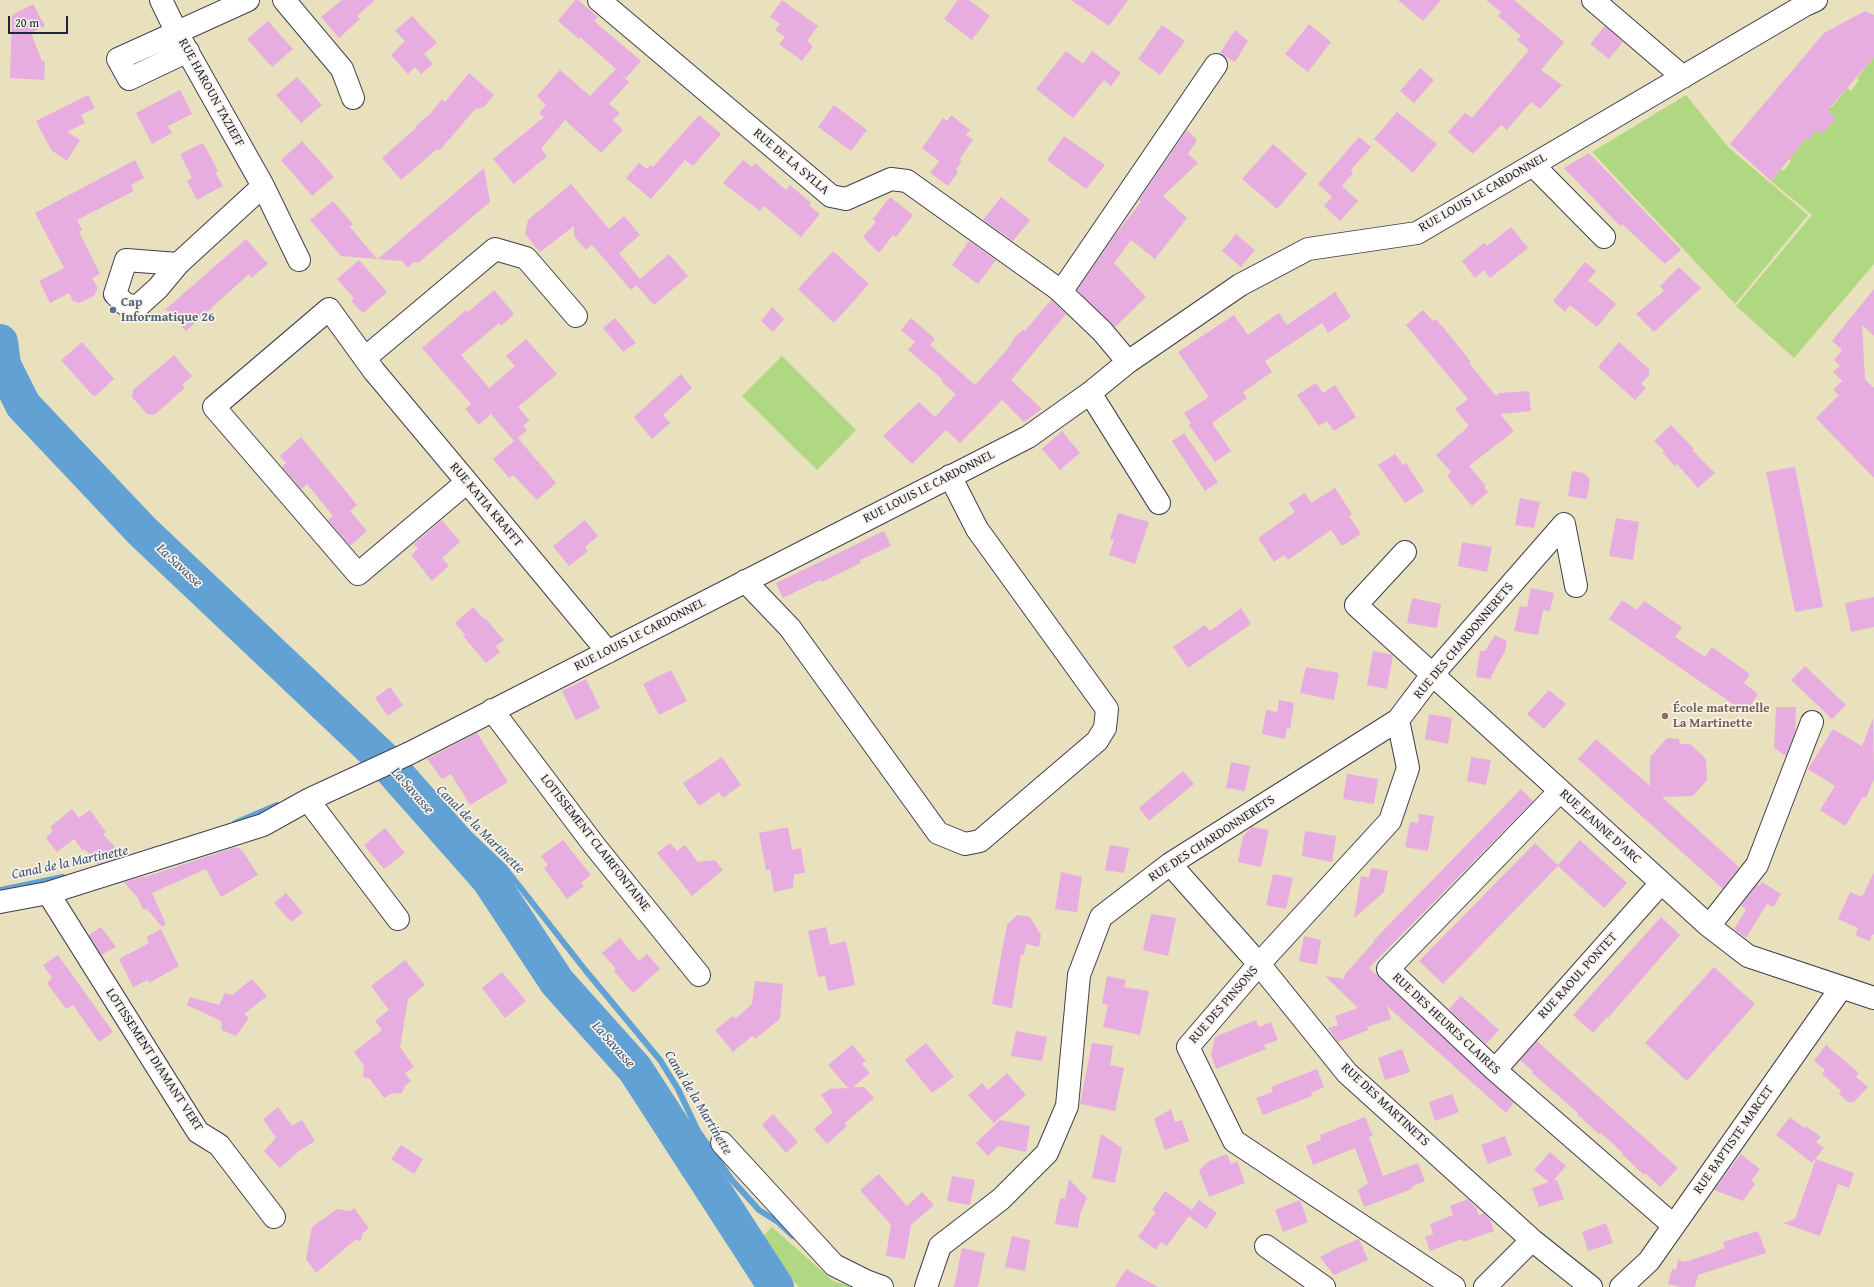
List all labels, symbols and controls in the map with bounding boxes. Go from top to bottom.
scale bar [10,8,70,34]
text: 20 m [15,14,39,31]
street label: RUE HAROUN TAZIEFF [175,36,247,150]
street label: RUE DE LA SYLLA [750,126,832,198]
street label: RUE LOUIS LE CARDONNEL [1416,150,1550,236]
place label: Cap Informatique 26 [121,295,215,326]
marker: Cap Informatique 26 [108,305,118,315]
street label: RUE LOUIS LE CARDONNEL [861,447,997,527]
street label: RUE KATIA KRAFFT [446,460,526,550]
water label: La Savasse [153,541,205,591]
street label: RUE DES CHARDONNERETS [1411,580,1517,702]
street label: RUE LOUIS LE CARDONNEL [572,595,708,675]
place label: École maternelle La Martinette [1673,701,1770,732]
marker: École maternelle La Martinette [1660,711,1670,721]
water label: La Savasse [387,764,437,818]
street label: LOTISSEMENT CLAIRFONTAINE [537,771,653,915]
water label: Canal de la Martinette [432,782,528,878]
street label: RUE JEANNE D'ARC [1556,786,1644,868]
street label: RUE DES CHARDONNERETS [1146,792,1278,886]
water label: Canal de la Martinette [10,842,130,884]
street label: RUE RAOUL PONTET [1535,930,1621,1022]
street label: RUE DES PINSONS [1186,963,1262,1047]
street label: RUE DES HEURES CLAIRES [1389,970,1503,1078]
street label: LOTISSEMENT DIAMANT VERT [102,986,206,1134]
water label: La Savasse [588,1018,638,1072]
water label: Canal de la Martinette [660,1048,736,1158]
street label: RUE DES MARTINETS [1338,1060,1432,1150]
street label: RUE BAPTISTE MARCET [1691,1083,1777,1197]

